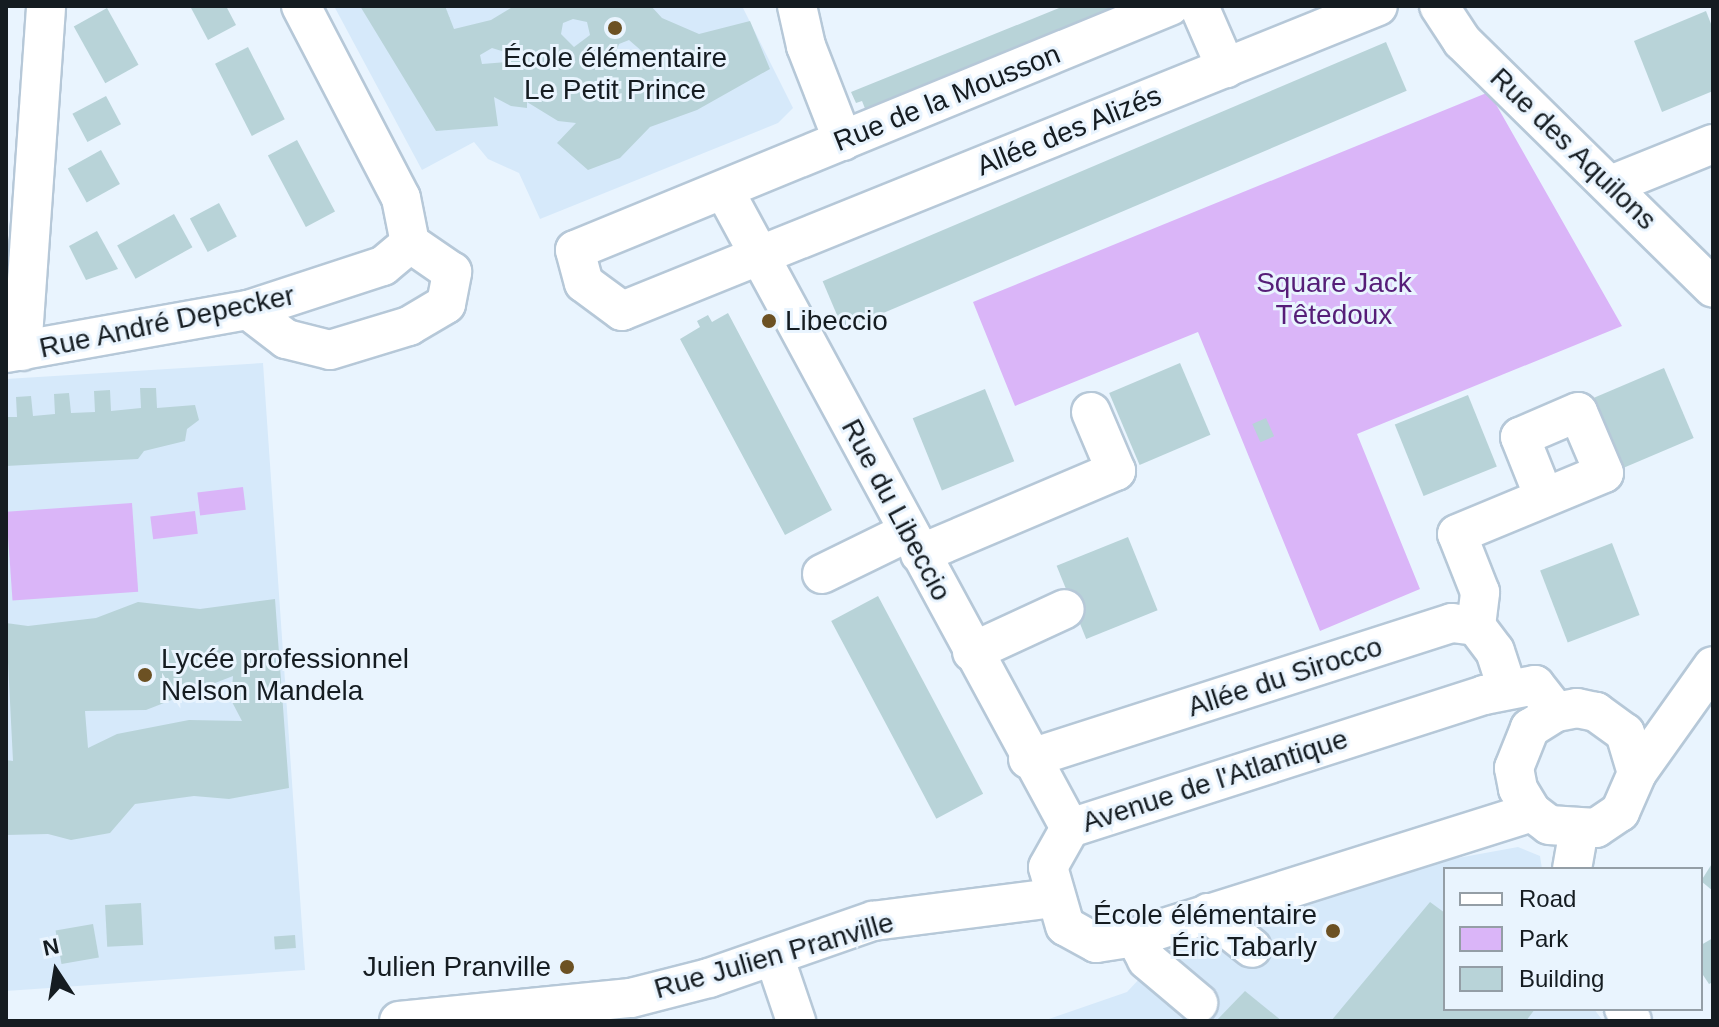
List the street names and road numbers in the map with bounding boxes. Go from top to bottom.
street label: Rue de la Mousson [829,37,1065,159]
street label: Rue des Aquilons [1482,61,1664,237]
street label: Allée des Alizés [971,78,1167,184]
street label: Rue André Depecker [36,278,298,366]
street label: Rue du Libeccio [834,413,958,607]
street label: Allée du Sirocco [1184,630,1386,724]
street label: Avenue de l'Atlantique [1078,722,1352,840]
street label: Rue Julien Pranville [650,906,898,1006]

